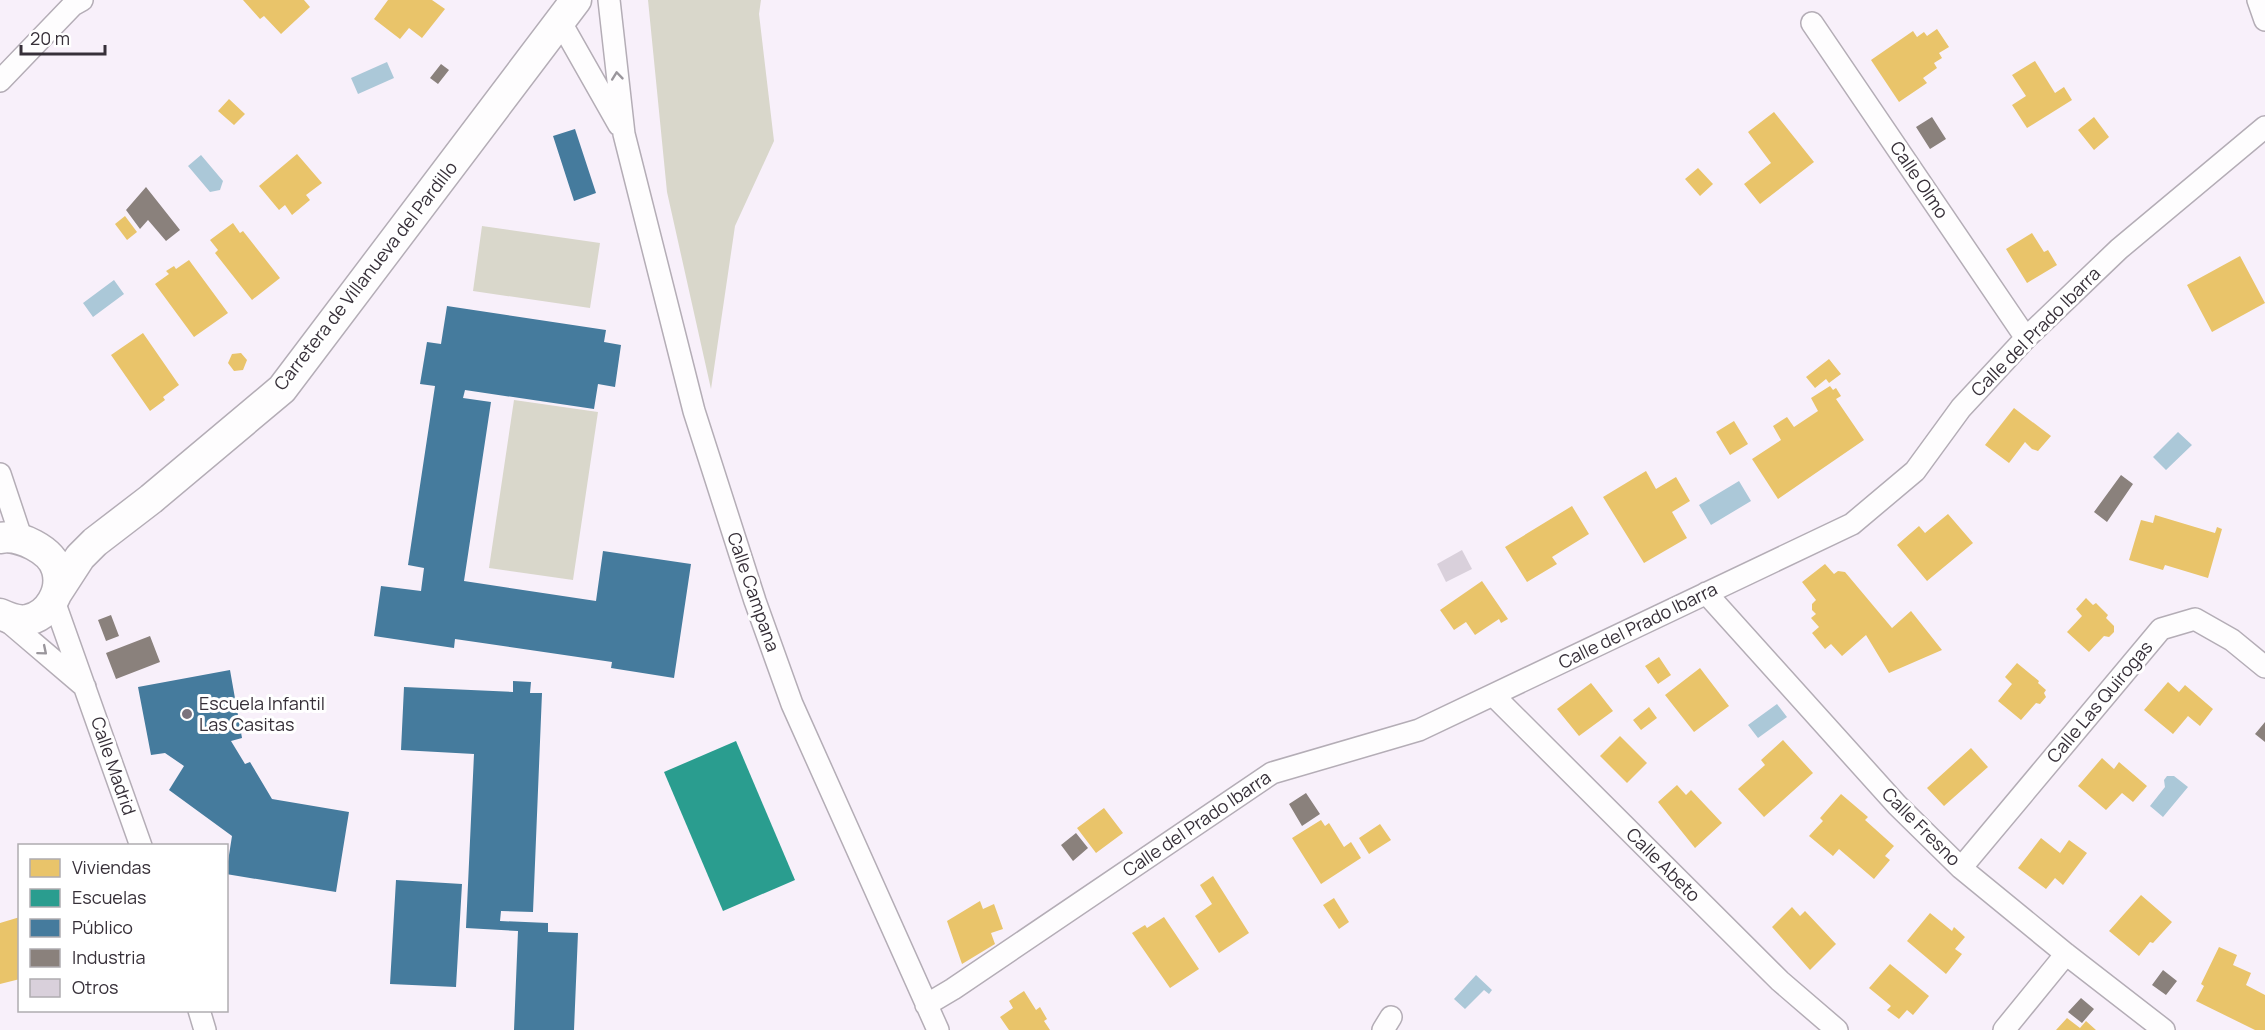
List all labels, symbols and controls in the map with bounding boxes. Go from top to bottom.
scale bar [21,18,105,56]
text: 20 m [30,26,70,50]
one-way arrow [612,71,624,80]
street label: Calle Olmo [1885,136,1955,223]
street label: Carretera de Villanueva del Pardillo [268,156,462,395]
street label: Calle del Prado Ibarra [1965,261,2105,401]
street label: Calle Campana [722,529,786,655]
street label: Calle del Prado Ibarra [1554,576,1721,674]
street label: Calle Las Quirogas [2041,635,2157,768]
one-way arrow [36,644,47,655]
place label: Escuela Infantil Las Casitas [199,691,325,736]
marker: Escuela Infantil Las Casitas [180,707,194,721]
street label: Calle Madrid [86,713,142,818]
street label: Calle del Prado Ibarra [1118,765,1275,882]
street label: Calle Fresno [1877,782,1966,871]
street label: Calle Abeto [1621,822,1706,907]
legend [18,844,228,1012]
text: Viviendas [72,855,151,879]
text: Escuelas [72,885,147,909]
text: Público [72,915,133,939]
text: Industria [72,945,146,969]
text: Otros [72,975,119,999]

